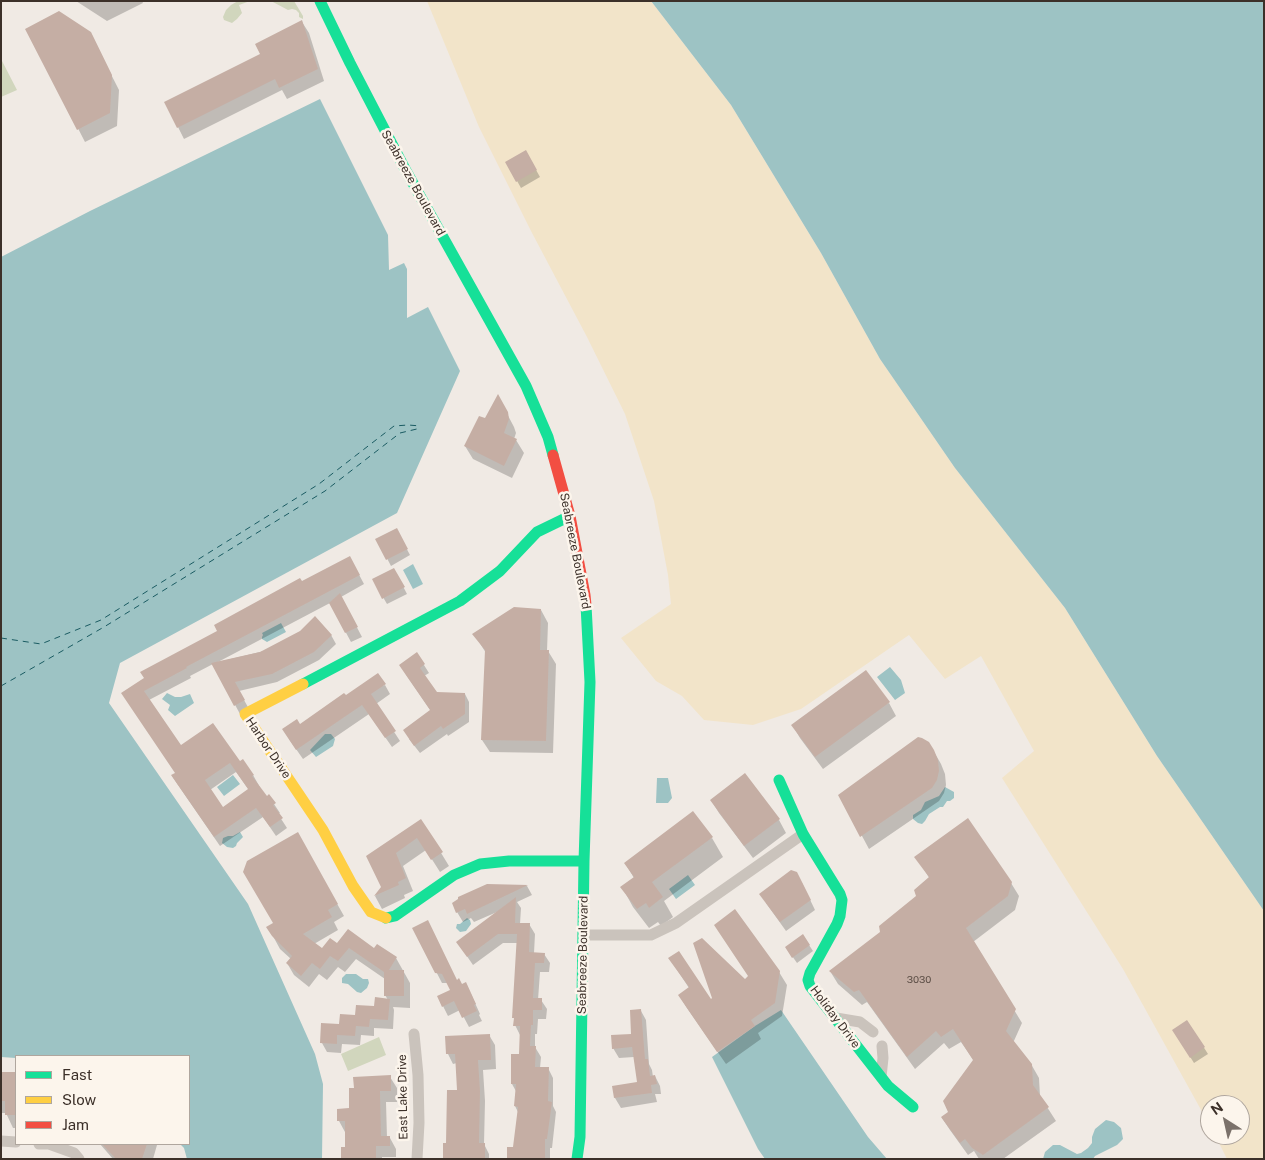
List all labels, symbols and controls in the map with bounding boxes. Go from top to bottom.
street label: Seabreeze Boulevard [378,128,448,238]
street label: Seabreeze Boulevard [557,492,593,610]
street label: Harbor Drive [242,715,294,781]
street label: Seabreeze Boulevard [575,896,591,1014]
house number: 3030 [907,974,931,986]
street label: Holiday Drive [807,983,863,1051]
street label: East Lake Drive [395,1054,411,1140]
legend [15,1055,190,1145]
text: Fast [62,1066,92,1083]
text: Slow [62,1091,96,1108]
north arrow [1200,1095,1250,1145]
text: N [1208,1099,1226,1118]
text: Jam [62,1116,89,1133]

